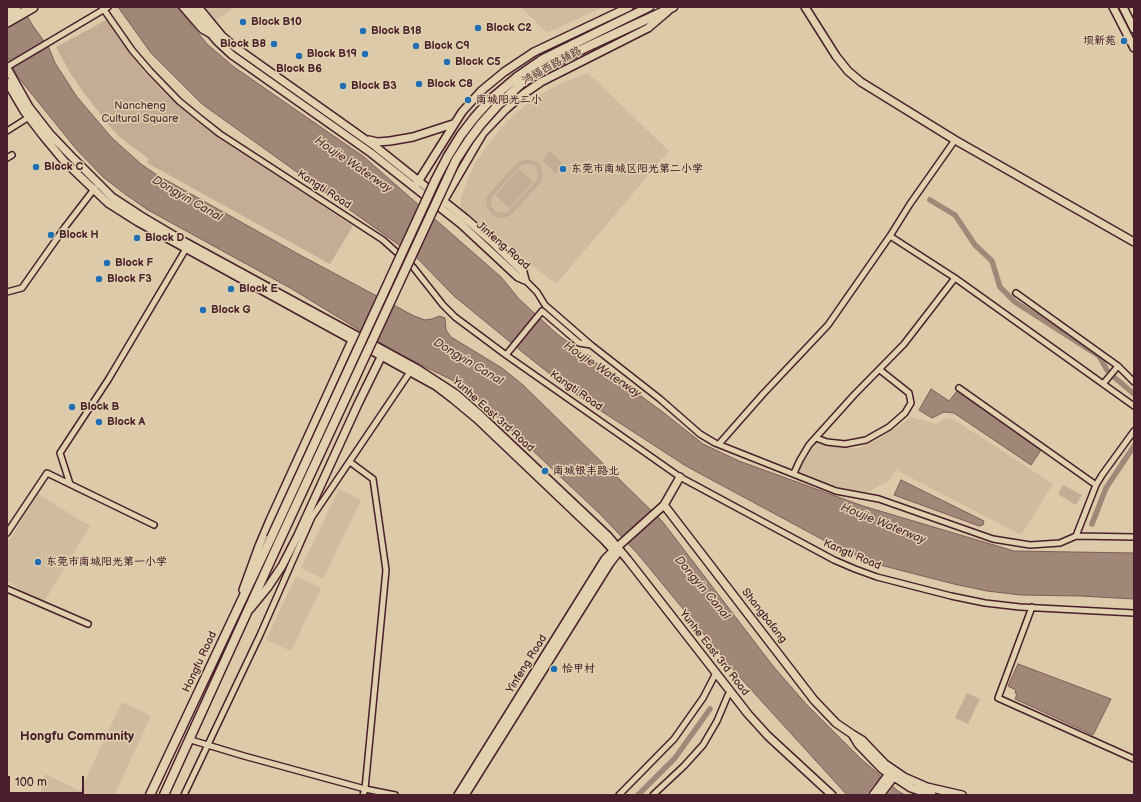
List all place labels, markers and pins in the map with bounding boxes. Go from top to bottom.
place label: Block B10 [251,15,302,29]
marker: Block B10 [238,17,248,27]
place label: Block C2 [486,21,532,35]
marker: Block C2 [473,23,483,33]
place label: Block B18 [371,24,422,38]
marker: Block B18 [358,26,368,36]
place label: 坝新苑 [1083,34,1116,48]
marker: 坝新苑 [1119,36,1129,46]
place label: Block B8 [220,37,266,51]
marker: Block B8 [269,39,279,49]
place label: Block C9 [424,39,470,53]
marker: Block C9 [411,41,421,51]
place label: Block B19 [307,47,357,61]
marker: Block B19 [360,49,370,59]
marker: Block B6 [294,51,304,61]
place label: Block C5 [455,55,501,69]
marker: Block C5 [442,57,452,67]
place label: Block B6 [276,62,322,76]
place label: Block C8 [427,77,473,91]
place label: Block B3 [351,79,397,93]
marker: Block C8 [414,79,424,89]
marker: Block B3 [338,81,348,91]
place label: 南城阳光二小 [476,93,542,107]
marker: 南城阳光二小 [463,95,473,105]
place label: Block C [44,160,83,174]
marker: Block C [31,162,41,172]
place label: 东莞市南城区阳光第二小学 [571,162,703,176]
marker: 东莞市南城区阳光第二小学 [558,164,568,174]
place label: Block H [59,228,99,242]
marker: Block H [46,230,56,240]
place label: Block D [145,231,184,245]
marker: Block D [132,233,142,243]
place label: Block F [115,256,153,270]
marker: Block F [102,258,112,268]
place label: Block F3 [107,272,152,286]
marker: Block F3 [94,274,104,284]
place label: Block E [239,282,278,296]
marker: Block E [226,284,236,294]
place label: Block G [211,303,251,317]
marker: Block G [198,305,208,315]
place label: Block B [80,400,119,414]
marker: Block B [67,402,77,412]
place label: Block A [107,415,145,429]
marker: Block A [94,417,104,427]
place label: 南城银丰路北 [553,464,619,478]
marker: 南城银丰路北 [540,466,550,476]
place label: 东莞市南城阳光第一小学 [46,555,167,569]
marker: 东莞市南城阳光第一小学 [33,557,43,567]
place label: 恰甲村 [562,662,595,676]
marker: 恰甲村 [549,664,559,674]

